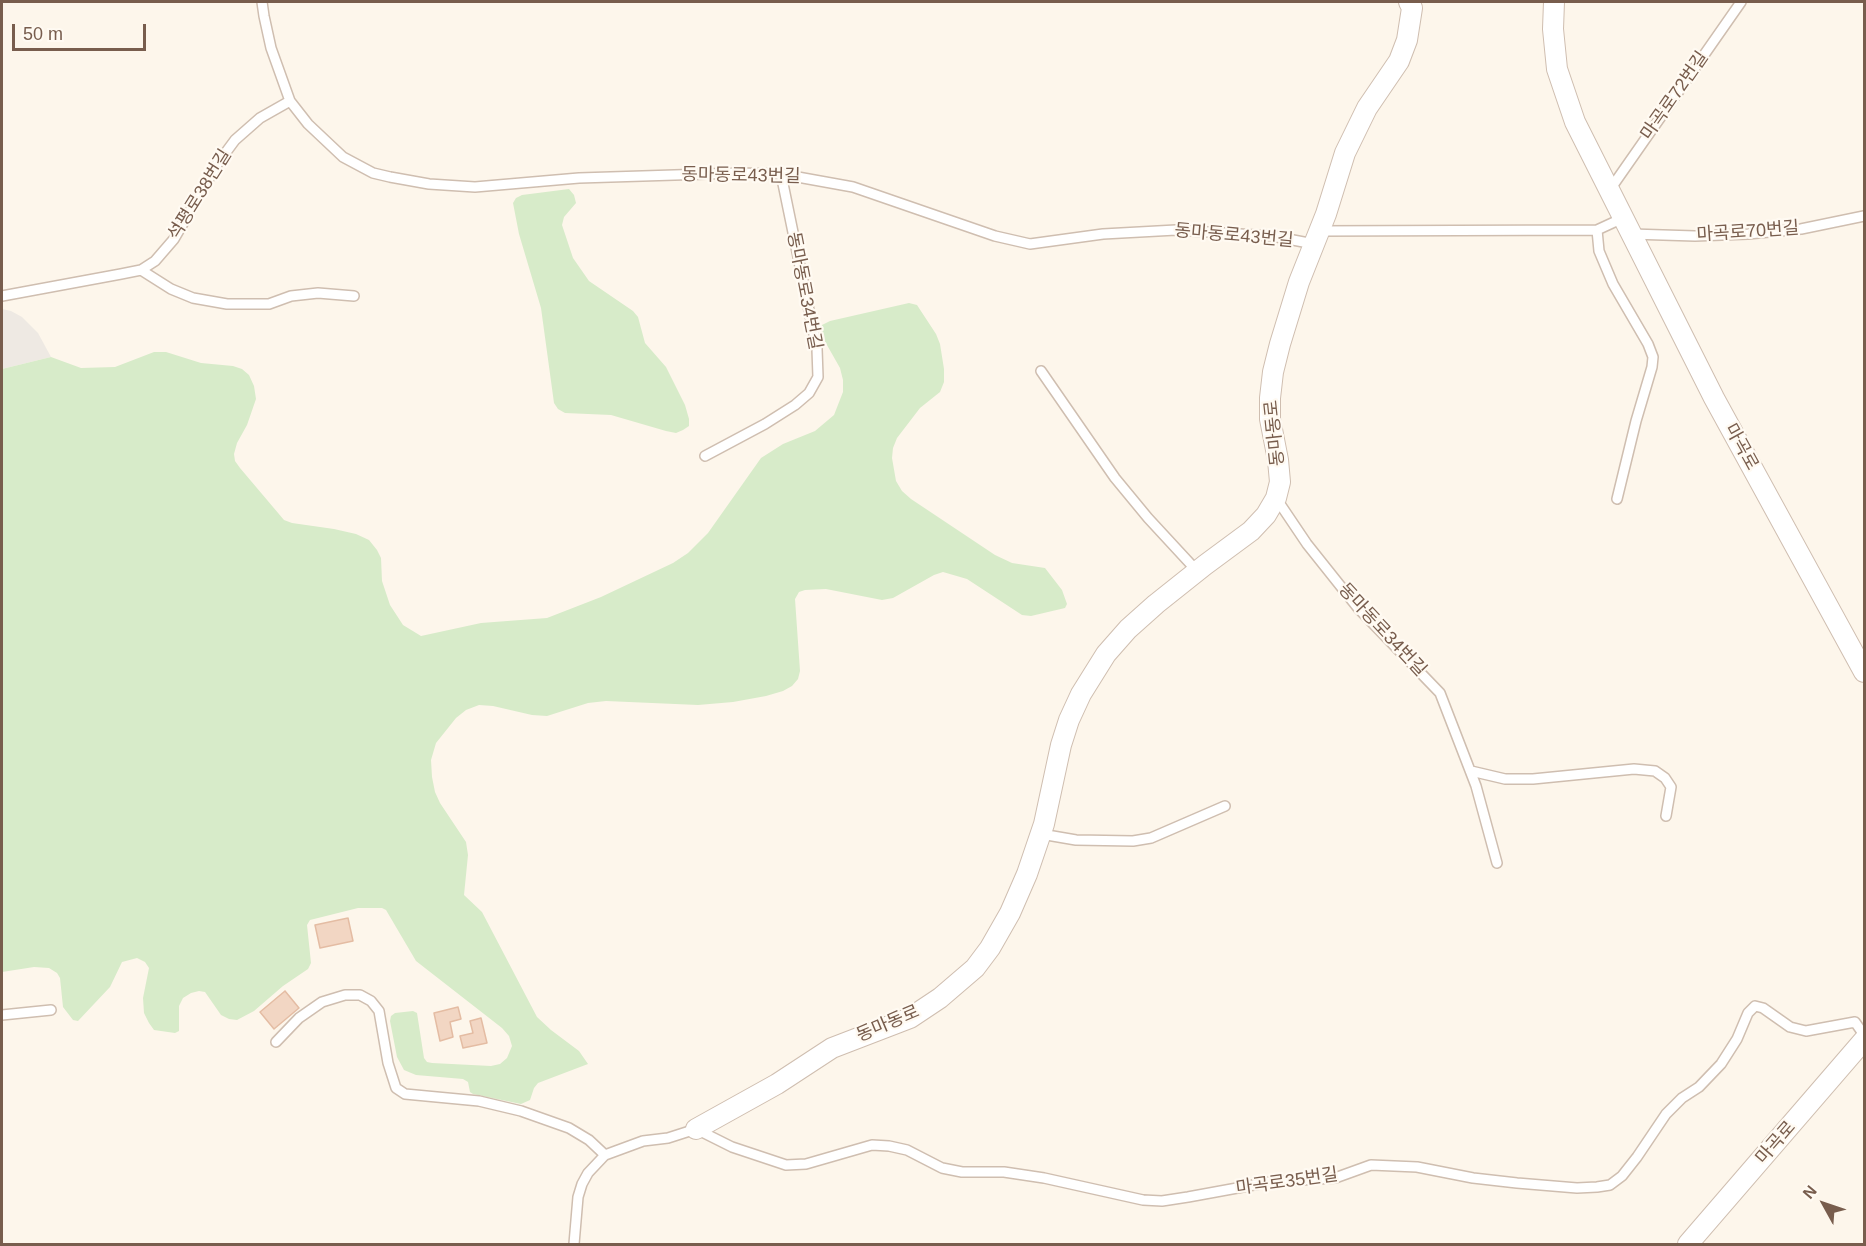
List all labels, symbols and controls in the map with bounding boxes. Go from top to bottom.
scale bar [15,12,148,50]
text: 50 m [23,24,63,44]
street label: 마곡로72번길 [1637,48,1713,144]
street label: 석평로38번길 [164,146,236,244]
street label: 동마동로43번길 [681,164,801,188]
street label: 마곡로70번길 [1696,218,1800,246]
street label: 동마동로43번길 [1174,220,1294,252]
street label: 동마동로34번길 [782,230,826,352]
street label: 동마동로 [1261,399,1289,467]
street label: 마곡로 [1720,420,1762,474]
street label: 동마동로34번길 [1333,579,1431,681]
street label: 동마동로 [853,1001,923,1047]
street label: 마곡로 [1752,1117,1800,1169]
street label: 마곡로35번길 [1235,1164,1339,1200]
north arrow [1794,1174,1854,1234]
text: N [1800,1182,1820,1202]

